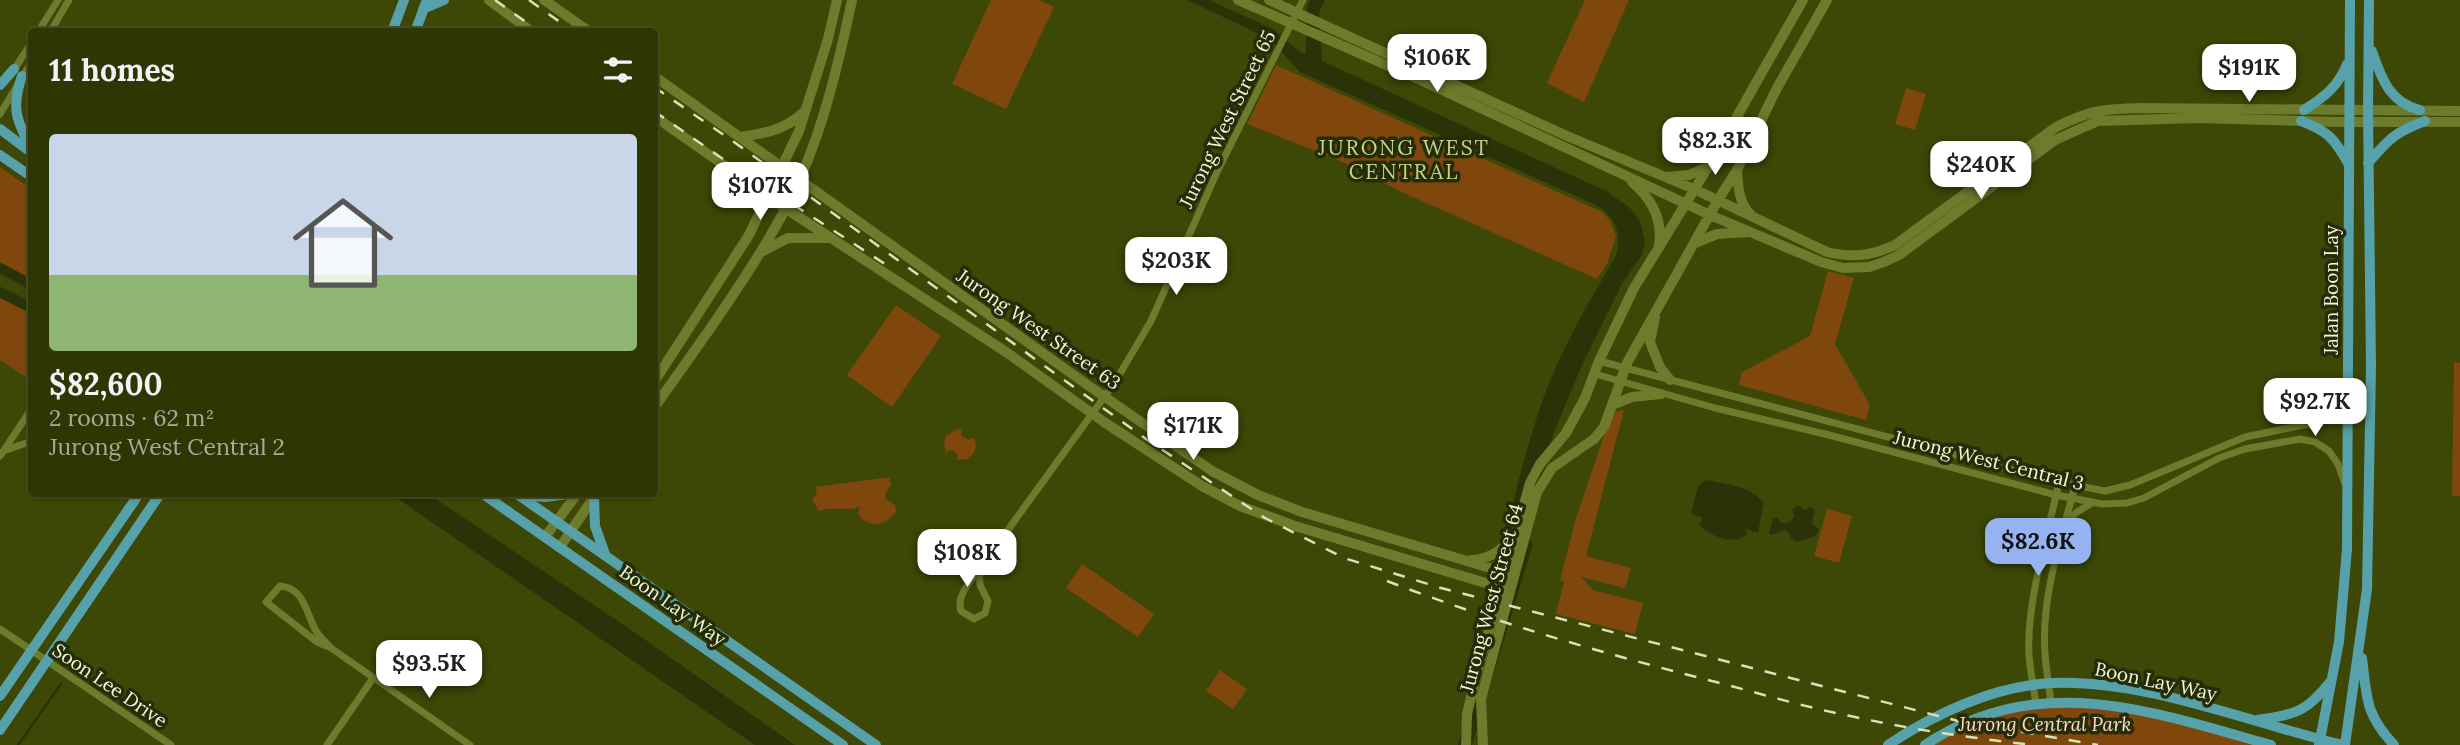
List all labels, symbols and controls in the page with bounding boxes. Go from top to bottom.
street label: Jurong West Street 65 [1173,26,1280,213]
pin: $106K [1388,34,1486,94]
text: $106K [1403,42,1471,71]
pin: $191K [2200,44,2298,104]
text: 11 homes [49,51,175,89]
icon: filters [599,51,637,89]
text: $191K [2218,52,2280,81]
pin: $82.3K [1658,118,1772,177]
text: $82.3K [1678,125,1752,154]
district label: JURONG WEST CENTRAL [1317,134,1490,185]
pin: $240K [1932,142,2030,201]
text: $240K [1946,149,2016,178]
pin: $107K [711,162,809,222]
text: $107K [728,170,792,199]
icon: home [280,180,406,306]
street label: Jalan Boon Lay [2319,225,2343,356]
pin: $203K [1127,238,1225,297]
text: $203K [1141,245,1211,274]
street label: Jurong West Street 63 [952,263,1126,395]
text: $82,600 [49,365,163,403]
pin: $92.7K [2258,378,2372,438]
text: $92.7K [2280,386,2350,415]
pin: $171K [1144,402,1242,462]
text: 2 rooms · 62 m² [49,403,214,432]
text: $171K [1163,410,1223,439]
street label: Jurong West Central 3 [1890,424,2087,495]
text: Jurong West Central 2 [49,432,285,461]
street label: Jurong West Street 64 [1454,501,1528,696]
pin: $82.6K [1981,518,2095,578]
text: $82.6K [2001,526,2075,555]
pin: $108K [918,530,1016,589]
text: $108K [933,537,1001,566]
street label: Boon Lay Way [615,559,731,651]
street label: Soon Lee Drive [48,638,172,732]
pin: $93.5K [372,640,486,700]
text: $93.5K [392,648,466,677]
street label: Boon Lay Way [2093,656,2219,706]
park label: Jurong Central Park [1958,712,2132,736]

